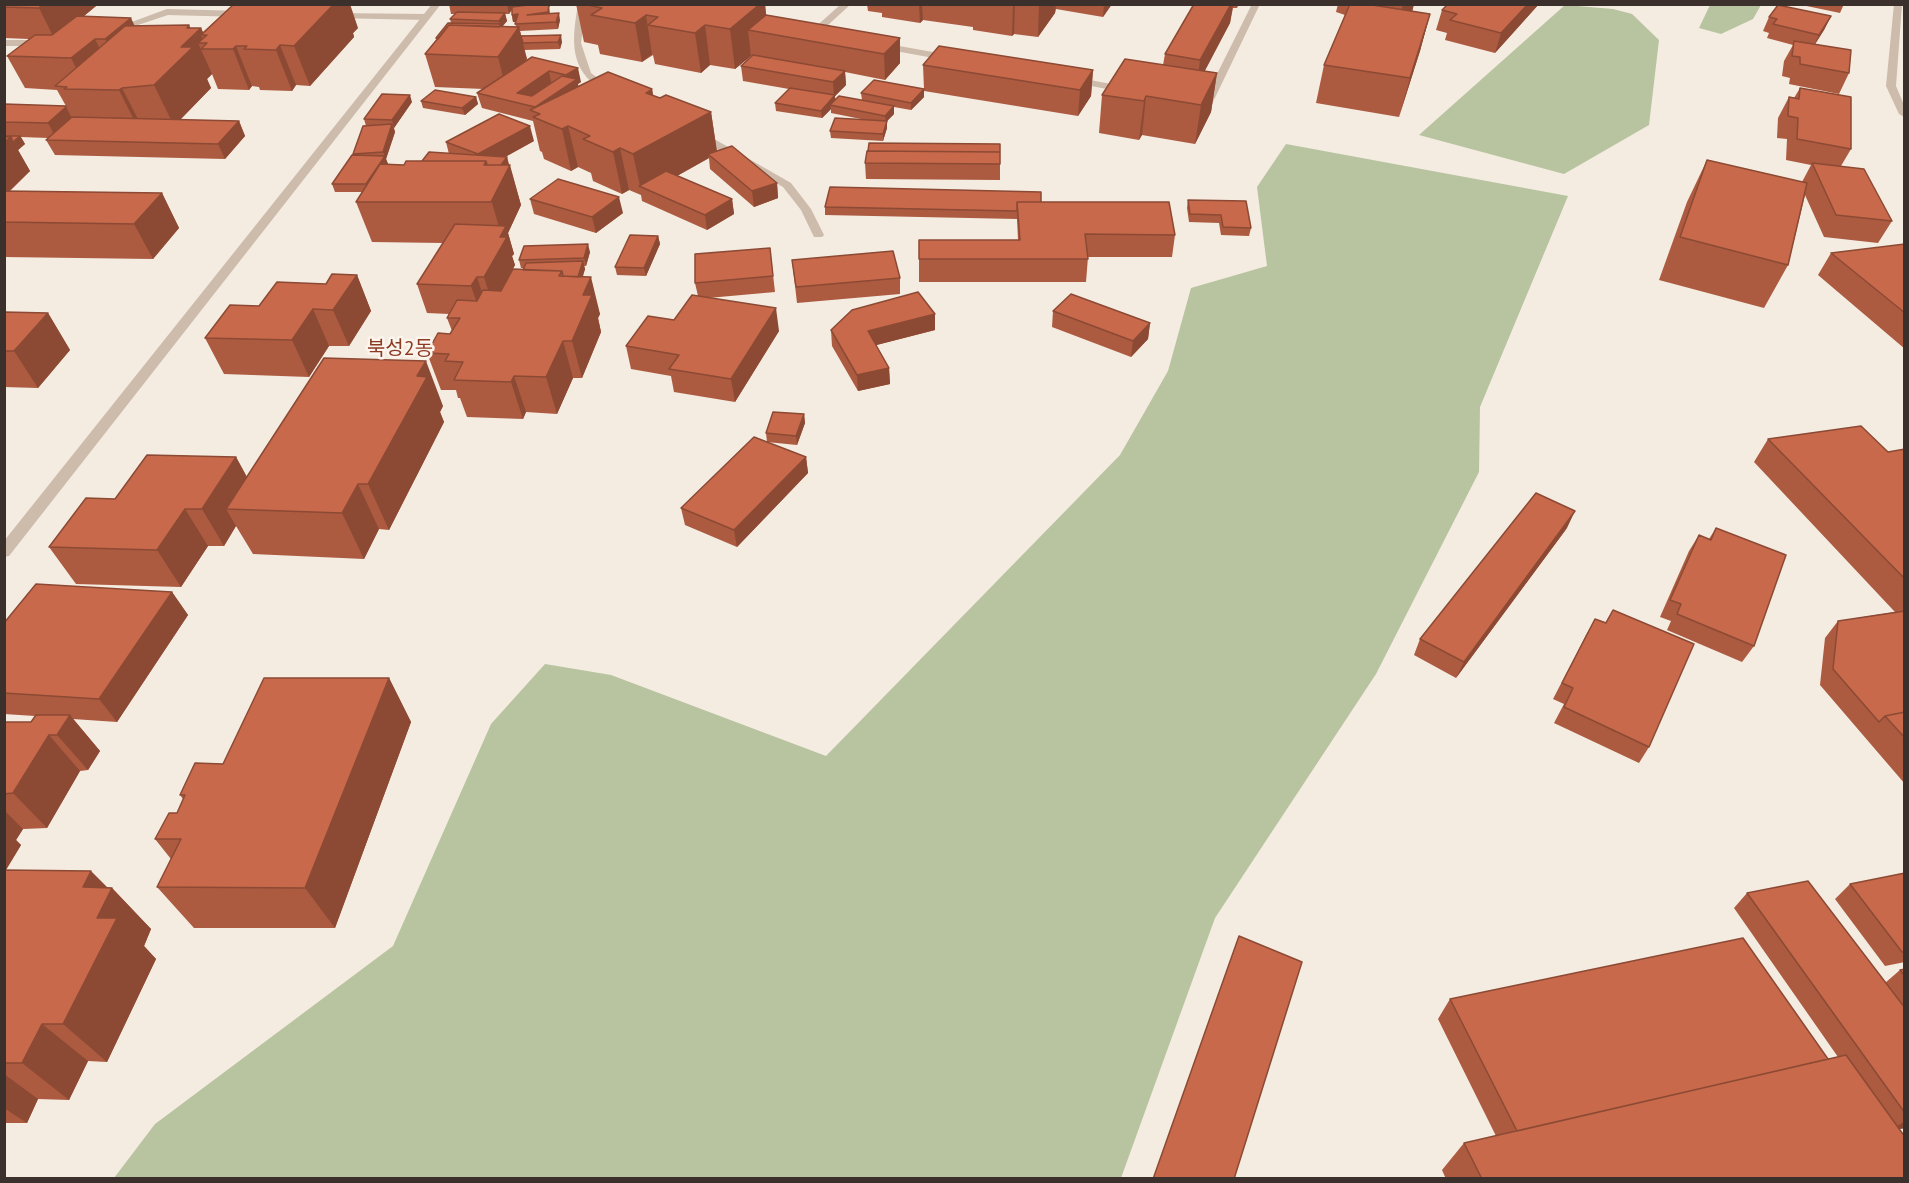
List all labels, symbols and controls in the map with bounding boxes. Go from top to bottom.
district label: 북성2동 [367,337,433,361]

